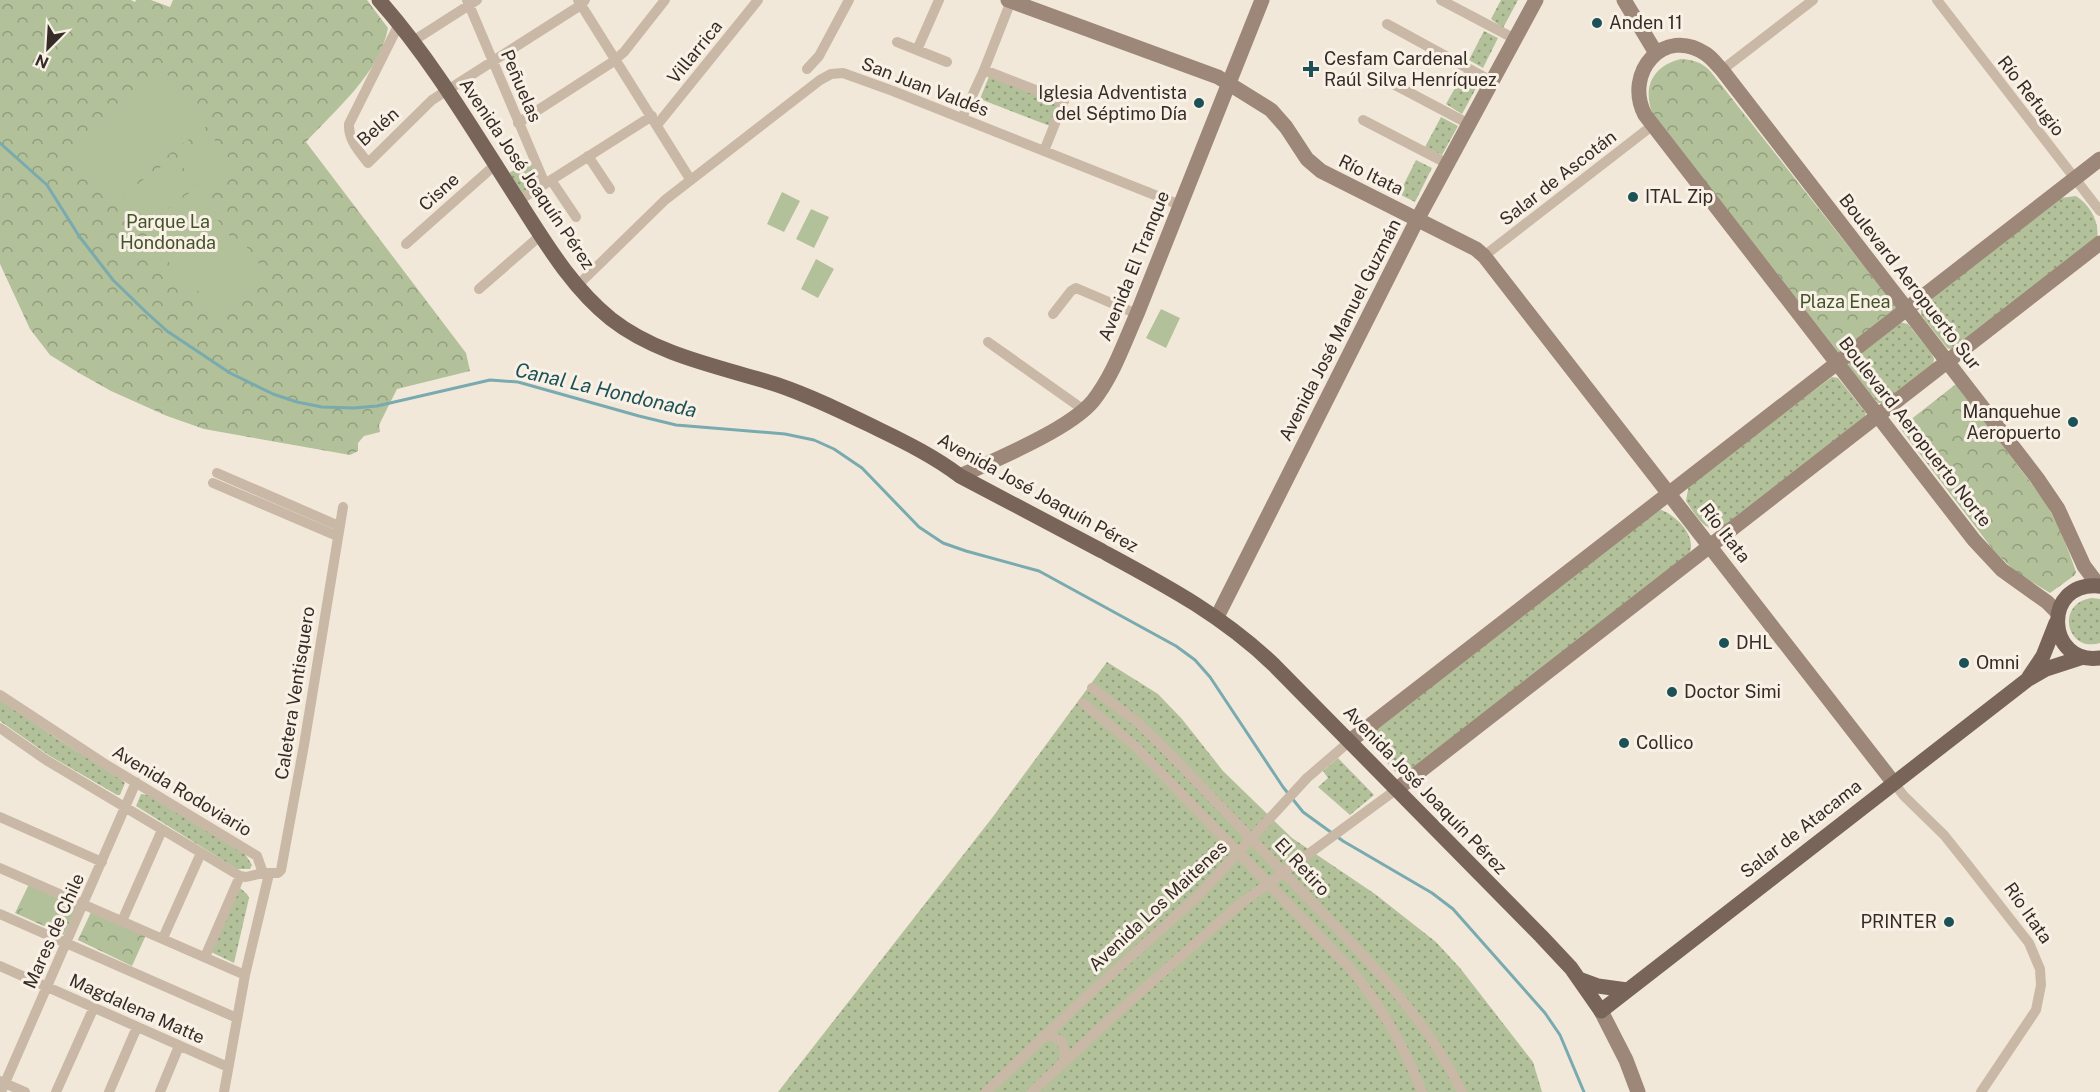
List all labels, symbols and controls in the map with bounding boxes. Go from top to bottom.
place label: Anden 11 [1609,12,1683,33]
street label: Villarrica [663,16,726,88]
marker: Anden 11 [1590,16,1604,30]
north arrow [18,18,78,78]
street label: Peñuelas [497,46,546,125]
place label: Cesfam Cardenal Raúl Silva Henríquez [1324,48,1497,90]
text: N [33,50,52,72]
street label: Río Refugio [1994,51,2069,140]
street label: San Juan Valdés [859,53,992,120]
marker: Cesfam Cardenal Raúl Silva Henríquez [1302,60,1320,78]
street label: Avenida José Joaquín Pérez [456,74,599,273]
place label: Iglesia Adventista del Séptimo Día [1038,82,1187,124]
marker: Iglesia Adventista del Séptimo Día [1192,96,1206,110]
street label: Belén [353,103,403,150]
street label: Salar de Ascotán [1495,126,1620,230]
street label: Río Itata [1335,150,1407,199]
street label: Cisne [414,168,463,215]
place label: ITAL Zip [1645,186,1713,207]
street label: Avenida El Tranque [1094,188,1173,344]
marker: ITAL Zip [1626,190,1640,204]
street label: Boulevard Aeropuerto Sur [1835,190,1986,374]
park label: Parque La Hondonada [120,211,216,253]
street label: Avenida José Manuel Guzmán [1274,215,1405,444]
park label: Plaza Enea [1799,291,1891,312]
street label: Boulevard Aeropuerto Norte [1835,333,1996,531]
water label: Canal La Hondonada [513,357,699,423]
place label: Manquehue Aeropuerto [1962,401,2061,443]
marker: Manquehue Aeropuerto [2066,415,2080,429]
street label: Avenida José Joaquín Pérez [934,429,1142,557]
street label: Río Itata [1696,499,1755,566]
street label: Caletera Ventisquero [270,605,319,781]
place label: DHL [1736,632,1773,653]
marker: DHL [1717,636,1731,650]
place label: Omni [1976,652,2020,673]
marker: Omni [1957,656,1971,670]
place label: Doctor Simi [1684,681,1781,702]
marker: Doctor Simi [1665,685,1679,699]
street label: Avenida José Joaquín Pérez [1339,701,1511,878]
place label: Collico [1636,732,1693,753]
marker: Collico [1617,736,1631,750]
street label: Avenida Rodoviario [109,741,256,840]
street label: Salar de Atacama [1736,775,1865,882]
street label: El Retiro [1270,834,1334,900]
street label: Avenida Los Maitenes [1084,836,1231,975]
street label: Mares de Chile [19,870,88,992]
street label: Río Itata [2000,878,2057,947]
place label: PRINTER [1861,911,1937,932]
marker: PRINTER [1942,915,1956,929]
street label: Magdalena Matte [66,969,208,1048]

